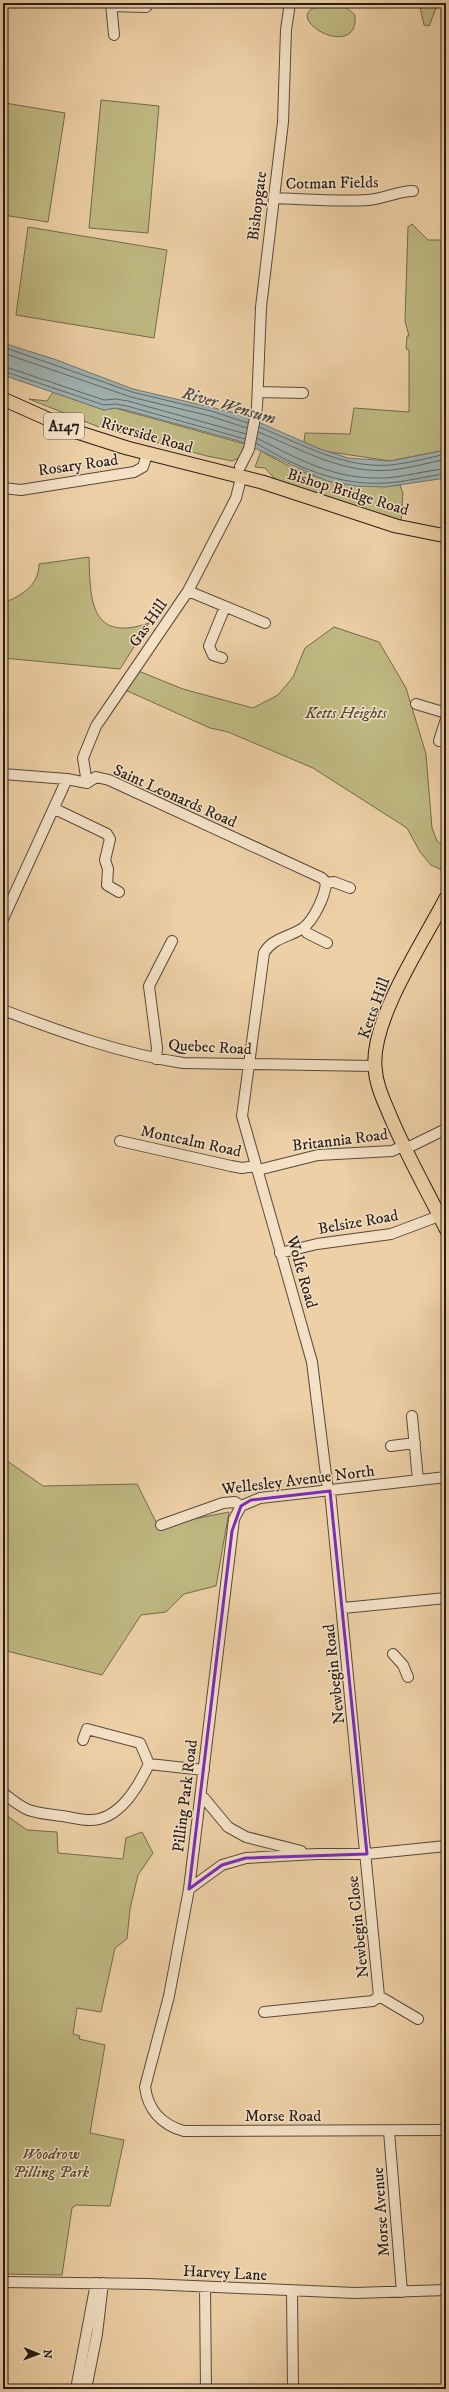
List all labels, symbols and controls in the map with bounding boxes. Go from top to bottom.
street label: Bishopgate [243,170,271,242]
street label: Cotman Fields [285,172,379,194]
water label: River Wensum [179,382,278,430]
street label: Riverside Road [99,412,195,458]
road number: A147 [44,413,84,439]
street label: Rosary Road [37,449,119,481]
street label: Bishop Bridge Road [285,464,411,520]
street label: Gas Hill [124,595,172,651]
park label: Ketts Heights [304,703,388,723]
street label: Saint Leonards Road [110,760,240,832]
street label: Ketts Hill [354,974,394,1041]
street label: Quebec Road [168,1035,252,1059]
street label: Montcalm Road [139,1121,243,1161]
street label: Britannia Road [291,1124,389,1156]
street label: Belsize Road [316,1205,400,1239]
street label: Wolfe Road [282,1232,322,1311]
street label: Wellesley Avenue North [219,1461,376,1499]
street label: Newbegin Road [319,1623,349,1725]
street label: Pilling Park Road [168,1739,202,1853]
street label: Newbegin Close [343,1875,373,1979]
street label: Morse Road [245,2106,321,2126]
park label: Woodrow Pilling Park [13,2144,90,2182]
street label: Morse Avenue [368,2166,394,2257]
street label: Harvey Lane [182,2261,268,2285]
north arrow [18,2334,58,2374]
text: N [40,2350,54,2359]

